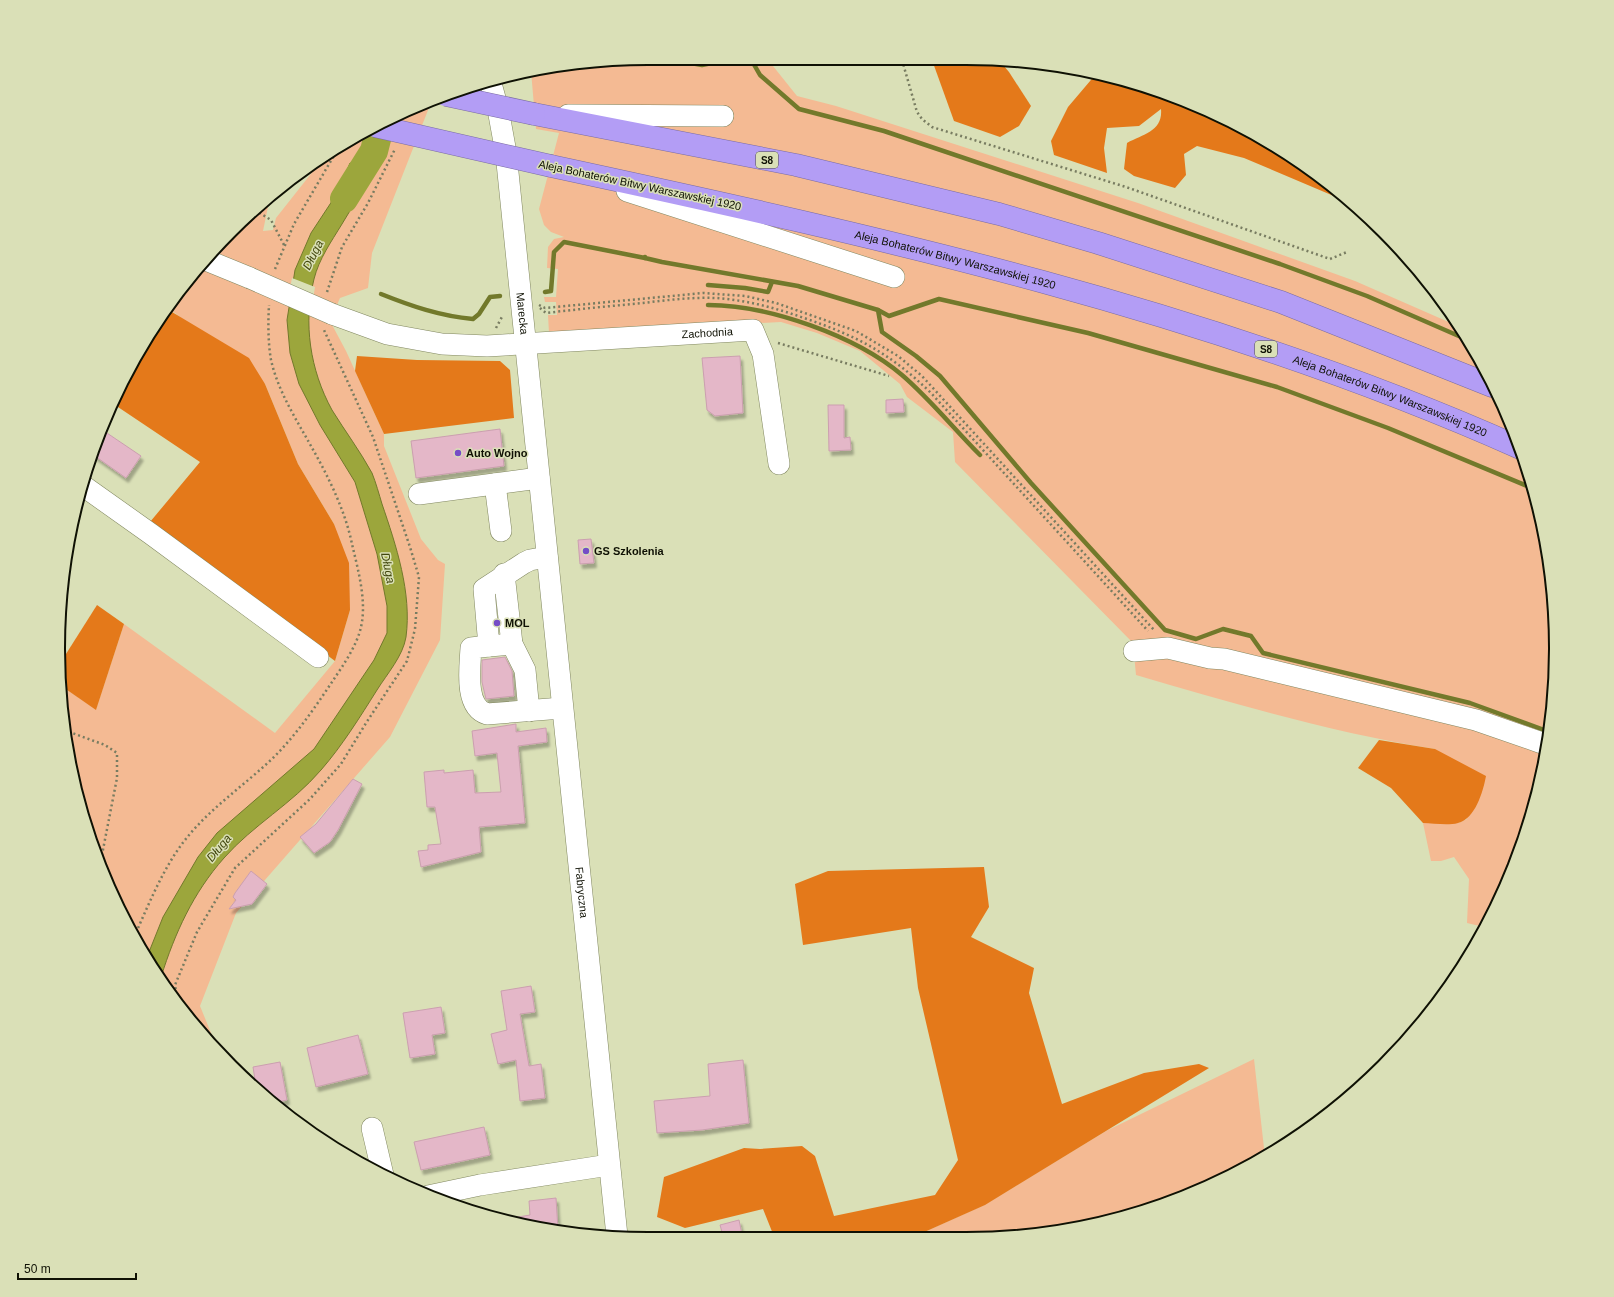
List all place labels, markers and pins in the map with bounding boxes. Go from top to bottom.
place label: Auto Wojno [466,447,528,459]
marker: Auto Wojno [453,448,463,458]
place label: GS Szkolenia [594,545,665,557]
marker: GS Szkolenia [581,546,591,556]
place label: MOL [505,617,530,629]
marker: MOL [492,618,502,628]

